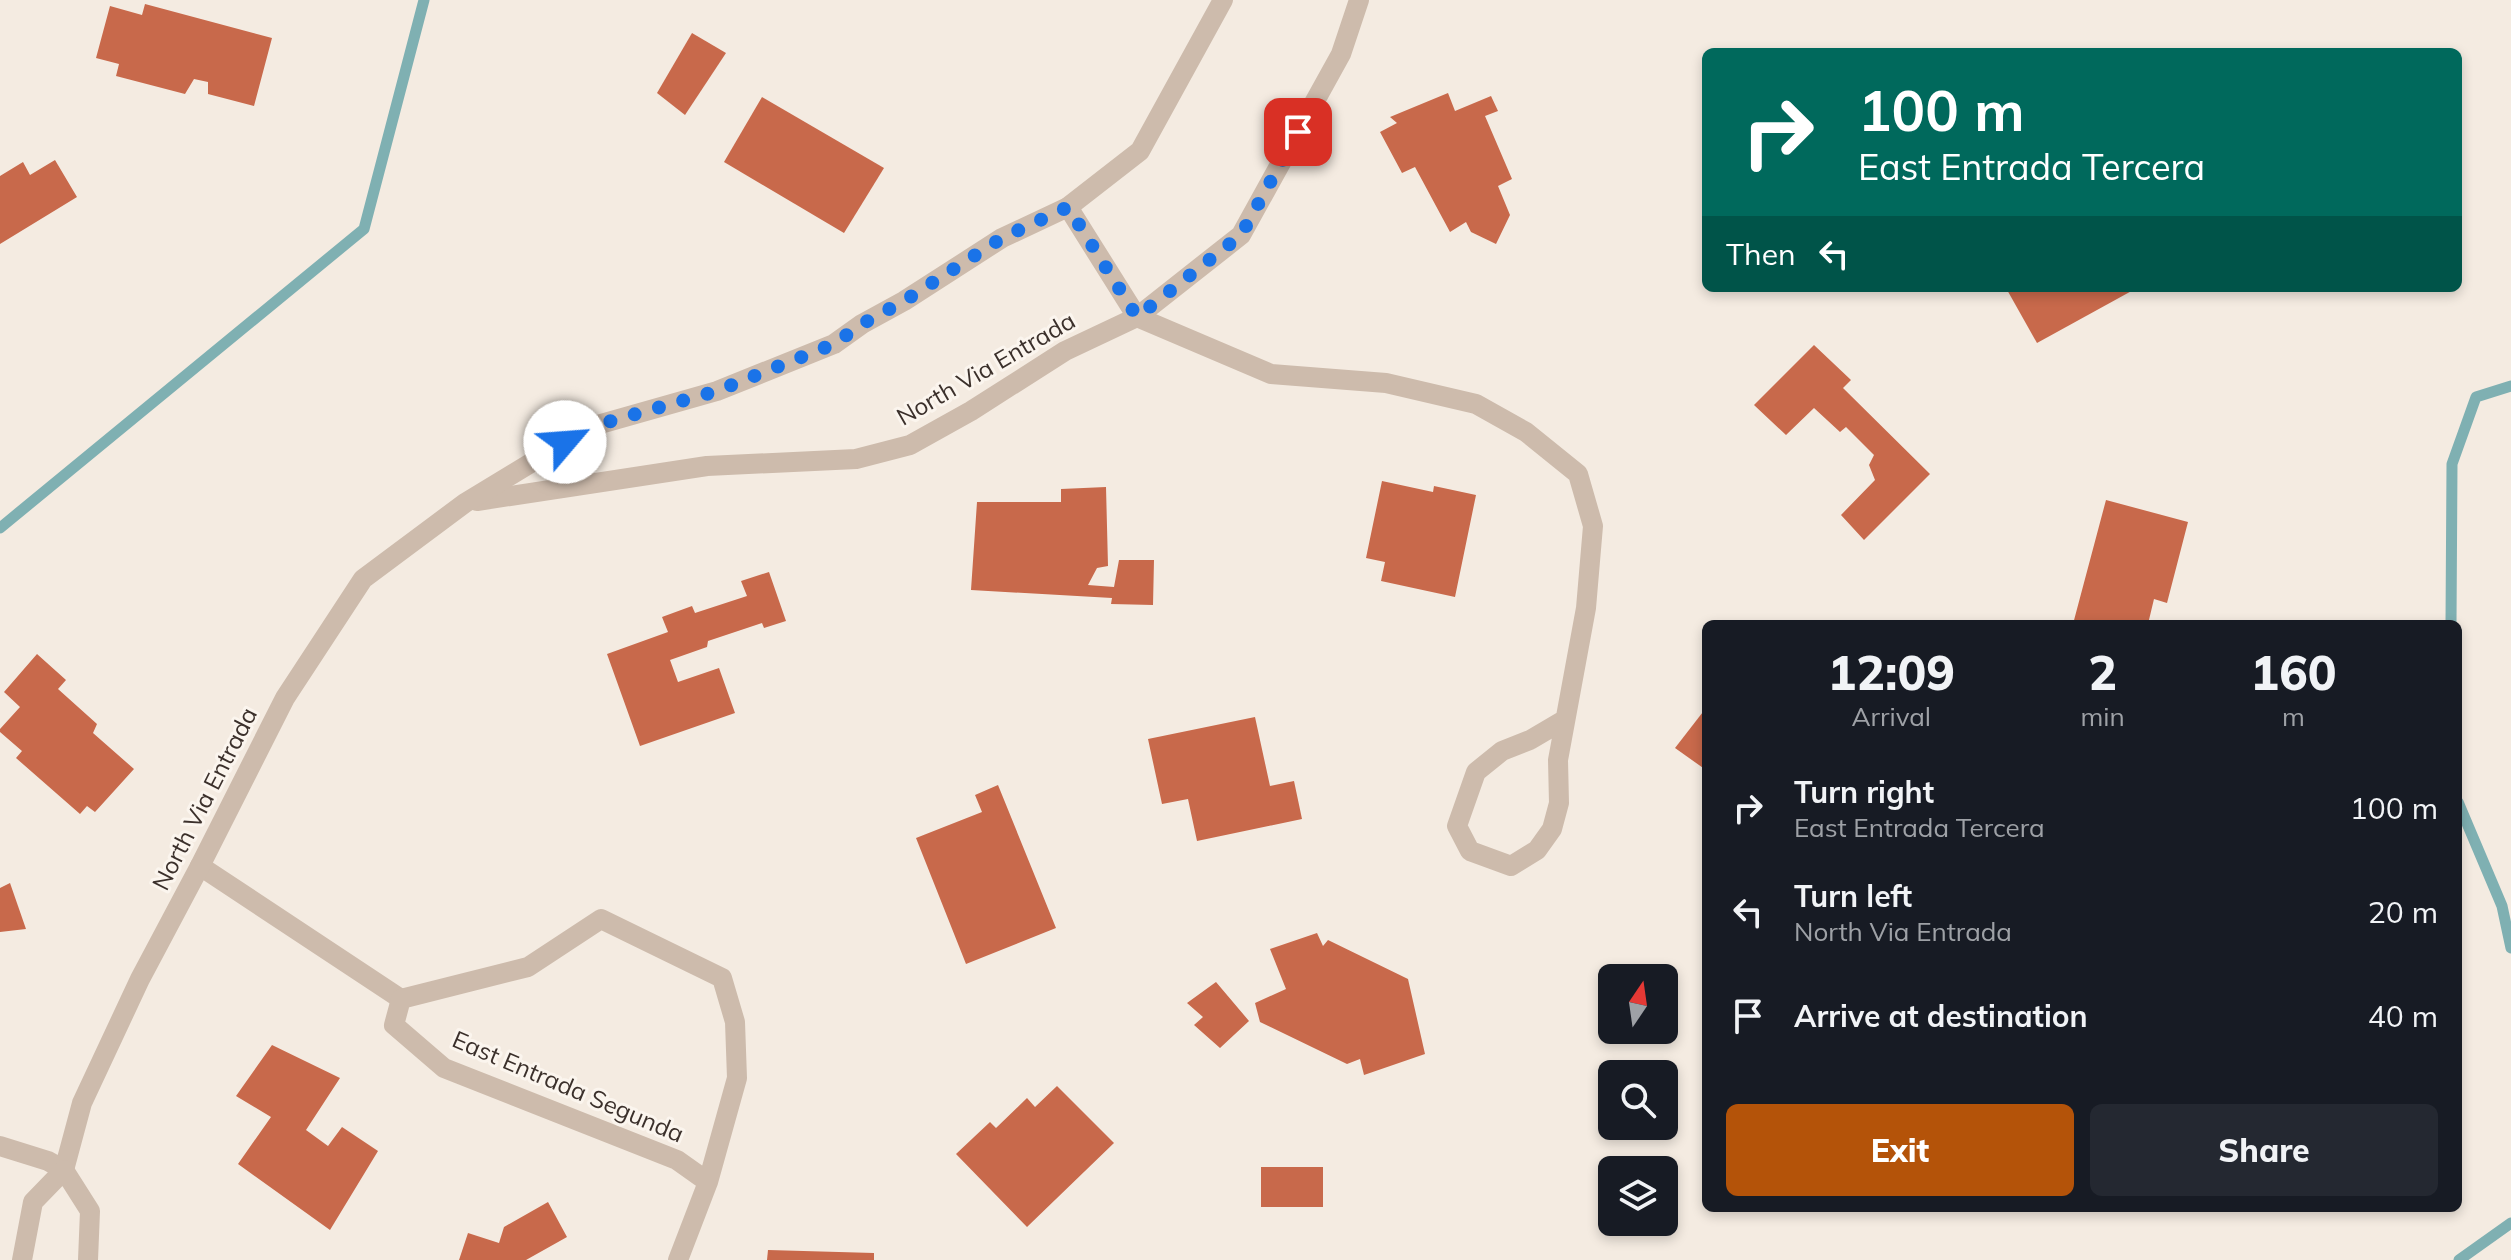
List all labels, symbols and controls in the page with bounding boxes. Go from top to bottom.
text: 100 m [1858,75,2025,145]
icon: right [1726,80,1830,184]
pin [1264,98,1332,166]
icon: arrive [1276,110,1320,154]
text: East Entrada Tercera [1858,144,2205,189]
icon: left [1812,232,1856,276]
text: Then [1726,235,1796,273]
street label: North Via Entrada [891,305,1080,431]
position arrow [523,400,607,484]
text: 12:09 [1827,642,1955,702]
text: 2 [2088,642,2117,702]
text: 160 [2250,642,2337,702]
text: Arrival [1851,700,1931,733]
text: min [2081,700,2125,733]
text: m [2282,700,2305,733]
street label: North Via Entrada [145,702,263,895]
text: Turn right [1794,773,1934,811]
icon: right [1726,786,1770,830]
text: 100 m [2350,789,2438,827]
text: East Entrada Tercera [1794,811,2045,844]
text: Turn left [1794,877,1912,915]
icon: left [1726,890,1770,934]
text: 20 m [2368,893,2438,931]
text: North Via Entrada [1794,915,2012,948]
north arrow [1598,964,1678,1044]
map controls [1598,964,1678,1236]
icon: arrive [1726,994,1770,1038]
text: Arrive at destination [1794,997,2088,1035]
text: 40 m [2368,997,2438,1035]
street label: East Entrada Segunda [448,1024,689,1148]
button: search [1598,1060,1678,1140]
button: Exit [1726,1104,2074,1196]
button: Share [2090,1104,2438,1196]
button: layers [1598,1156,1678,1236]

